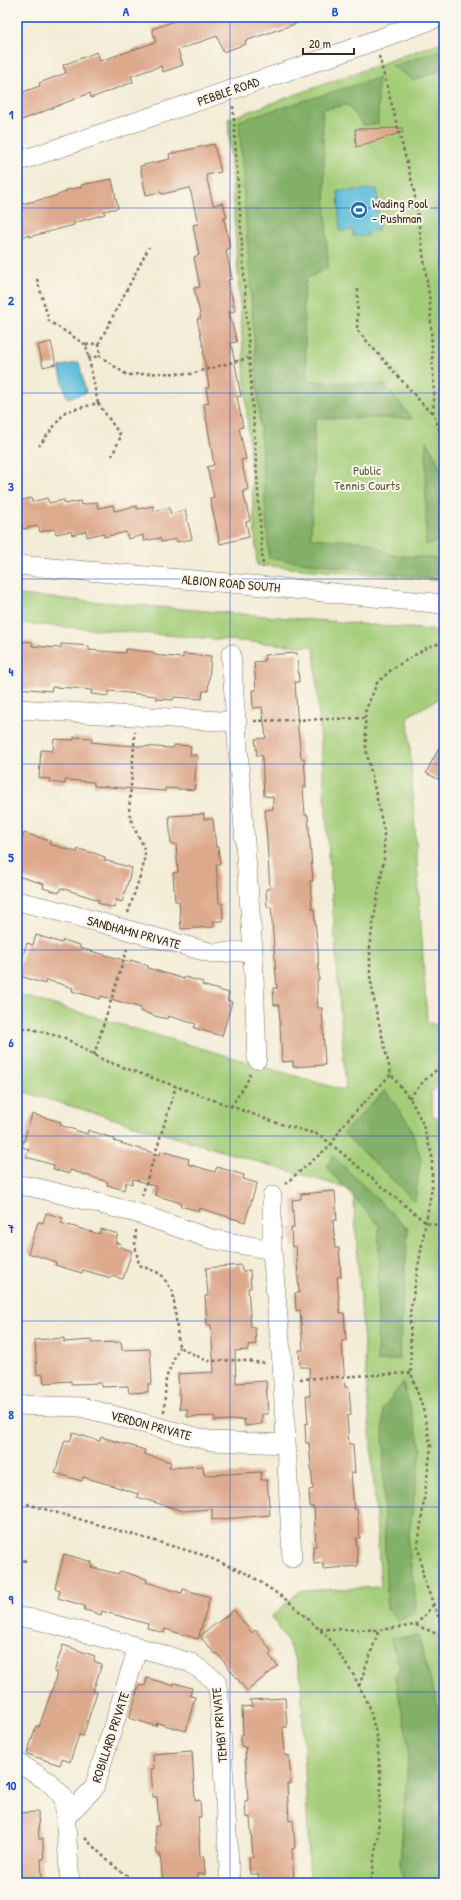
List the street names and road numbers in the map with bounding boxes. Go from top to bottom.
street label: PEBBLE ROAD [195,72,262,110]
street label: ALBION ROAD SOUTH [181,570,281,596]
street label: SANDHAMN PRIVATE [85,911,183,953]
street label: VERDON PRIVATE [109,1406,194,1444]
street label: TEMBY PRIVATE [207,1686,231,1763]
street label: ROBILLARD PRIVATE [87,1689,133,1785]

